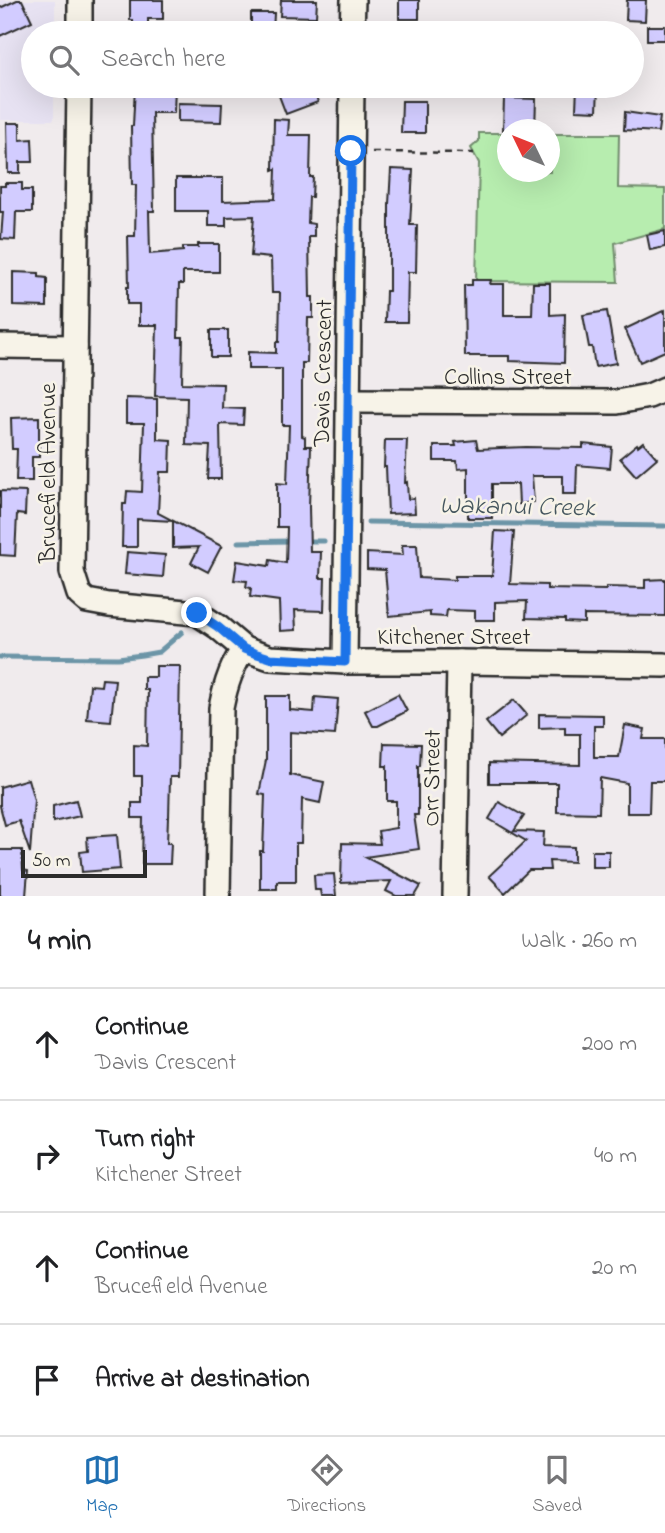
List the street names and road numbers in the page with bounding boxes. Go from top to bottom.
street label: Davis Crescent [306,299,343,448]
street label: Collins Street [444,361,572,396]
street label: Brucefield Avenue [32,383,67,564]
street label: Kitchener Street [377,621,531,656]
street label: Orr Street [415,729,452,827]

